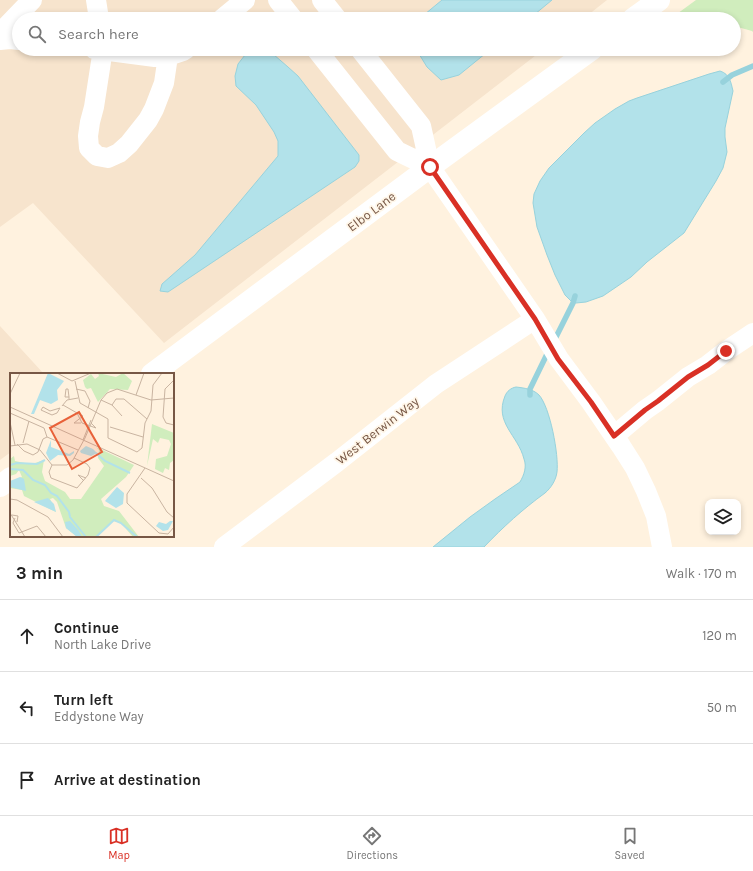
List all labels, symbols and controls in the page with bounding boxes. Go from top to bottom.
search box [12,12,741,56]
icon: search [26,23,48,45]
text: Search here [58,25,139,43]
route start [421,158,439,176]
street label: Elbo Lane [344,188,399,234]
route end [717,342,735,360]
inset map [10,373,174,537]
street label: West Berwin Way [333,393,422,467]
map controls [705,499,741,535]
button: layers [705,499,741,535]
text: 3 min [16,563,63,583]
text: Walk · 170 m [666,566,737,581]
text: Continue [54,619,119,637]
icon: ahead [16,625,38,647]
text: 120 m [702,628,737,643]
text: North Lake Drive [54,637,151,652]
text: Turn left [54,691,113,709]
icon: left [16,697,38,719]
text: 50 m [707,700,737,715]
text: Eddystone Way [54,709,144,724]
icon: arrive [16,769,38,791]
text: Arrive at destination [54,771,201,789]
tab: Map [108,825,130,862]
tab: Directions [346,825,398,862]
tab: Saved [614,825,645,862]

